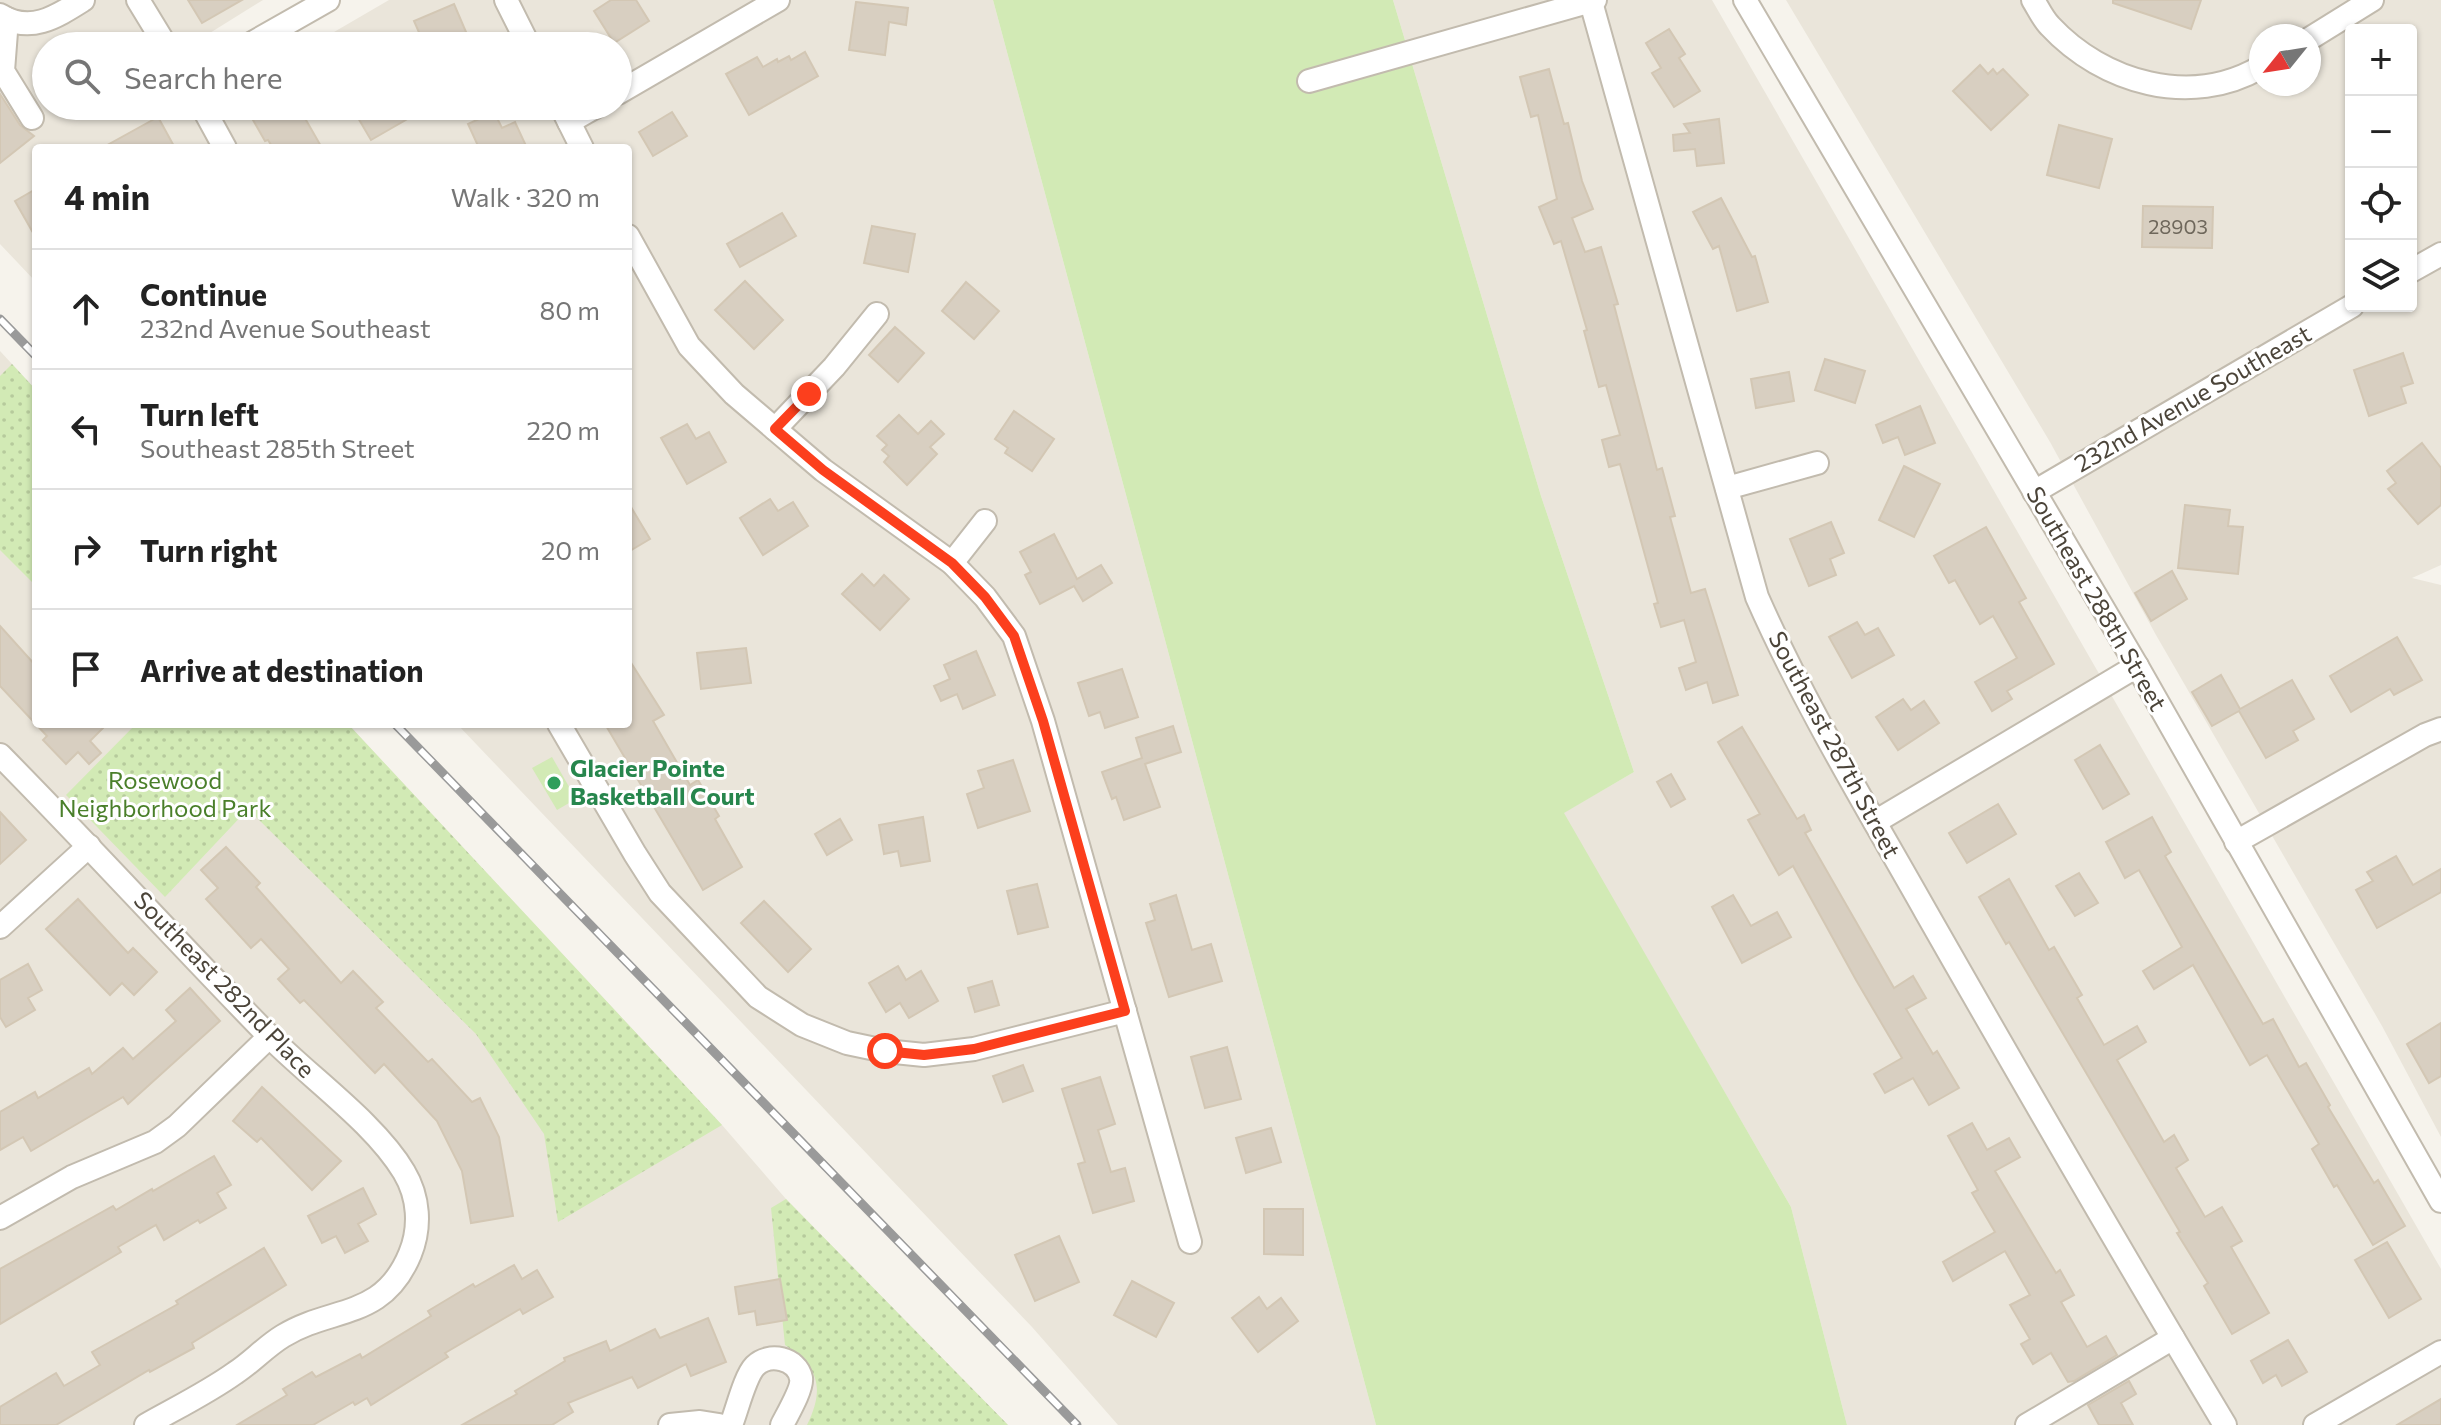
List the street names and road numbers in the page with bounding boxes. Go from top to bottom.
street label: 232nd Avenue Southeast [2069,318,2316,477]
street label: Southeast 288th Street [2021,481,2174,716]
street label: Southeast 287th Street [1763,626,1907,863]
street label: Southeast 282nd Place [129,885,321,1083]

